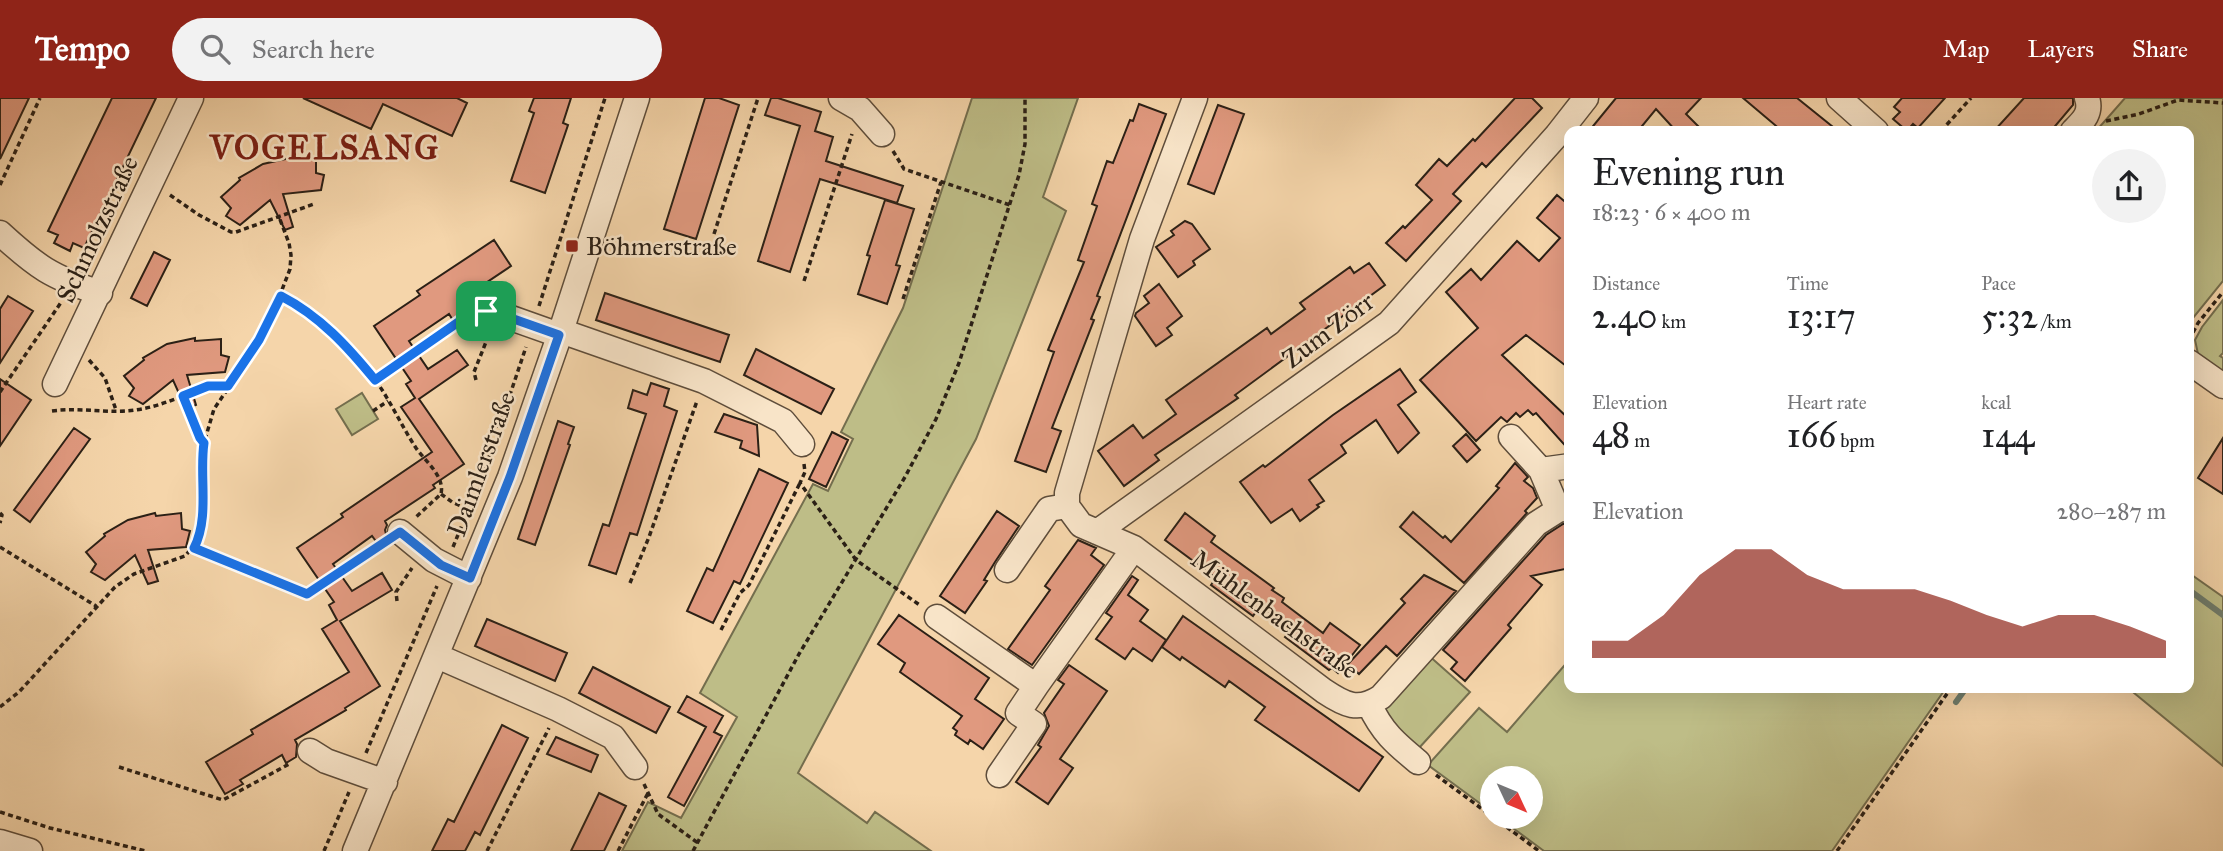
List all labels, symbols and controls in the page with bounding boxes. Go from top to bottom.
search box [172,18,662,81]
text: Tempo [35,29,130,69]
icon: search [196,30,234,68]
text: Search here [252,33,375,65]
text: Map [1943,34,1990,64]
text: Layers [2028,34,2094,64]
text: Share [2132,34,2188,64]
district label: VOGELSANG [209,128,440,168]
text: Evening run [1592,149,1785,195]
button: share [2092,149,2166,223]
street label: Schmolzstraße [49,150,145,307]
text: 18:23 · 6 × 400 m [1592,198,1751,226]
place label: Böhmerstraße [586,230,737,262]
marker: Böhmerstraße [564,238,580,254]
text: Distance [1592,272,1660,295]
text: Time [1787,272,1829,295]
text: Pace [1981,272,2016,295]
pin [456,281,516,341]
street label: Zum Zörr [1276,285,1380,375]
icon: arrive [467,292,505,330]
text: 2.40 [1592,295,1657,338]
text: 13:17 [1787,295,1856,338]
text: 5:32 [1981,295,2038,338]
text: km [1657,310,1686,333]
text: /km [2038,310,2072,333]
street label: Daimlerstraße [440,387,522,541]
text: Elevation [1592,391,1667,414]
text: Heart rate [1787,391,1867,414]
text: kcal [1981,391,2011,414]
text: 48 [1592,414,1630,457]
text: 166 [1787,414,1836,457]
text: 144 [1981,414,2034,457]
text: m [1630,429,1650,452]
text: bpm [1836,429,1875,452]
text: Elevation [1592,497,1683,525]
text: 280–287 m [2057,497,2166,525]
street label: Mühlenbachstraße [1185,542,1365,686]
north arrow [1480,766,1544,830]
map controls [1480,766,1543,829]

